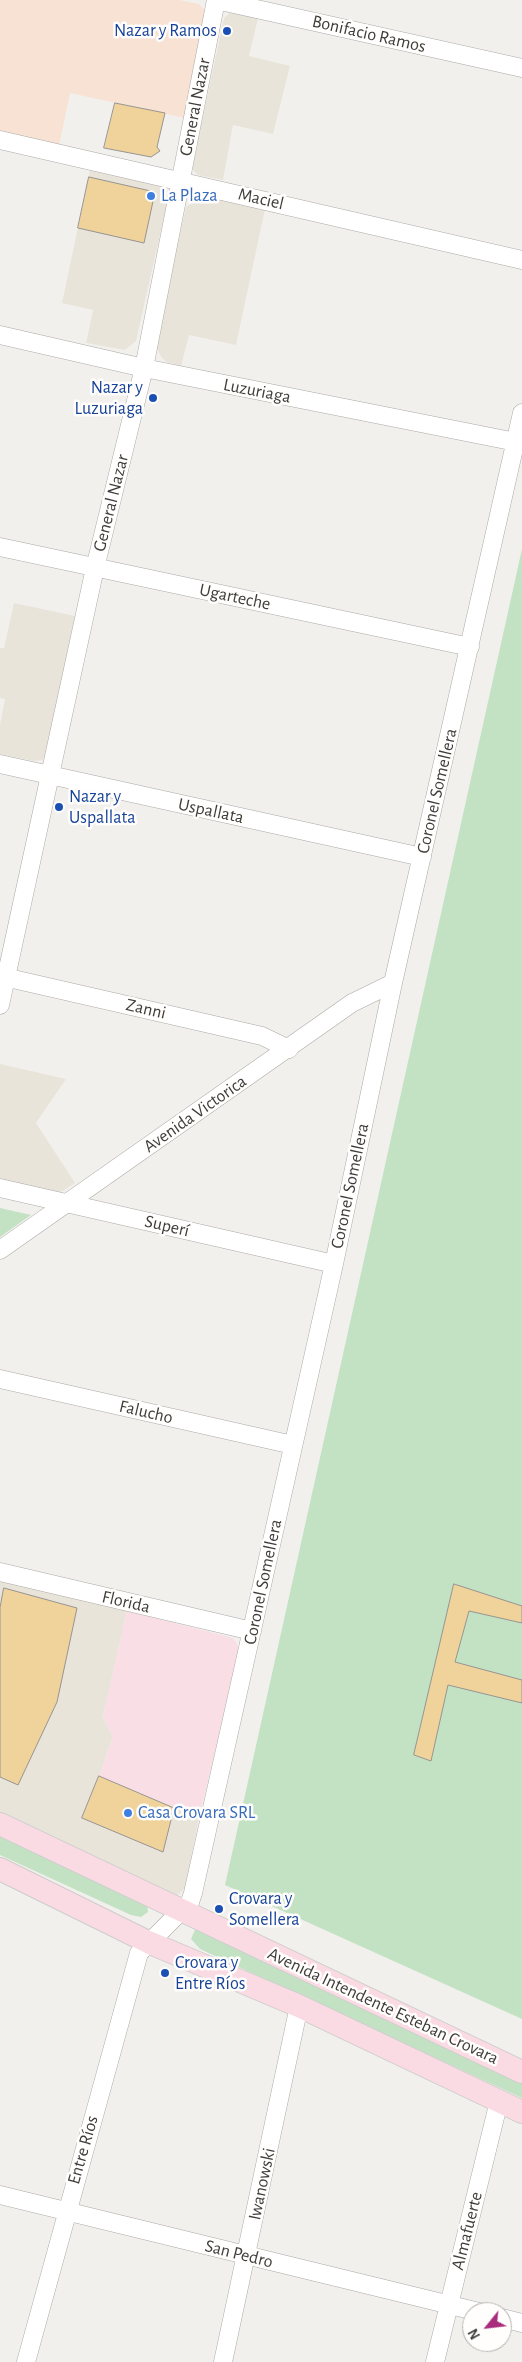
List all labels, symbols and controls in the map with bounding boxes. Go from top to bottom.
street label: Bonifacio Ramos [310,10,428,58]
place label: Nazar y Ramos [114,20,217,42]
marker: Nazar y Ramos [221,25,233,37]
street label: General Nazar [175,56,215,158]
street label: Maciel [236,183,286,215]
place label: La Plaza [161,185,218,207]
marker: La Plaza [145,190,157,202]
street label: Luzuriaga [221,374,293,408]
place label: Nazar y Luzuriaga [75,377,143,419]
marker: Nazar y Luzuriaga [147,392,159,404]
street label: General Nazar [89,452,133,554]
street label: Ugarteche [197,579,273,615]
street label: Coronel Somellera [412,726,462,856]
place label: Nazar y Uspallata [69,786,136,829]
street label: Uspallata [176,794,246,828]
marker: Nazar y Uspallata [53,801,65,813]
street label: Zanni [124,994,168,1024]
street label: Avenida Victorica [139,1071,251,1157]
street label: Coronel Somellera [326,1121,374,1251]
street label: Superí [142,1210,192,1242]
street label: Falucho [117,1395,175,1429]
street label: Coronel Somellera [239,1517,287,1647]
street label: Florida [100,1586,152,1618]
place label: Casa Crovara SRL [138,1802,255,1824]
marker: Casa Crovara SRL [122,1807,134,1819]
place label: Crovara y Somellera [229,1888,300,1930]
marker: Crovara y Somellera [213,1903,225,1915]
street label: Avenida Intendente Esteban Crovara [264,1943,502,2069]
place label: Crovara y Entre Ríos [175,1952,245,1995]
marker: Crovara y Entre Ríos [159,1967,171,1979]
street label: Entre Ríos [63,2113,103,2187]
street label: Iwanowski [244,2146,280,2222]
street label: Almafuerte [447,2190,487,2272]
street label: San Pedro [203,2235,275,2273]
north arrow [462,2302,512,2352]
text: N [466,2326,483,2341]

